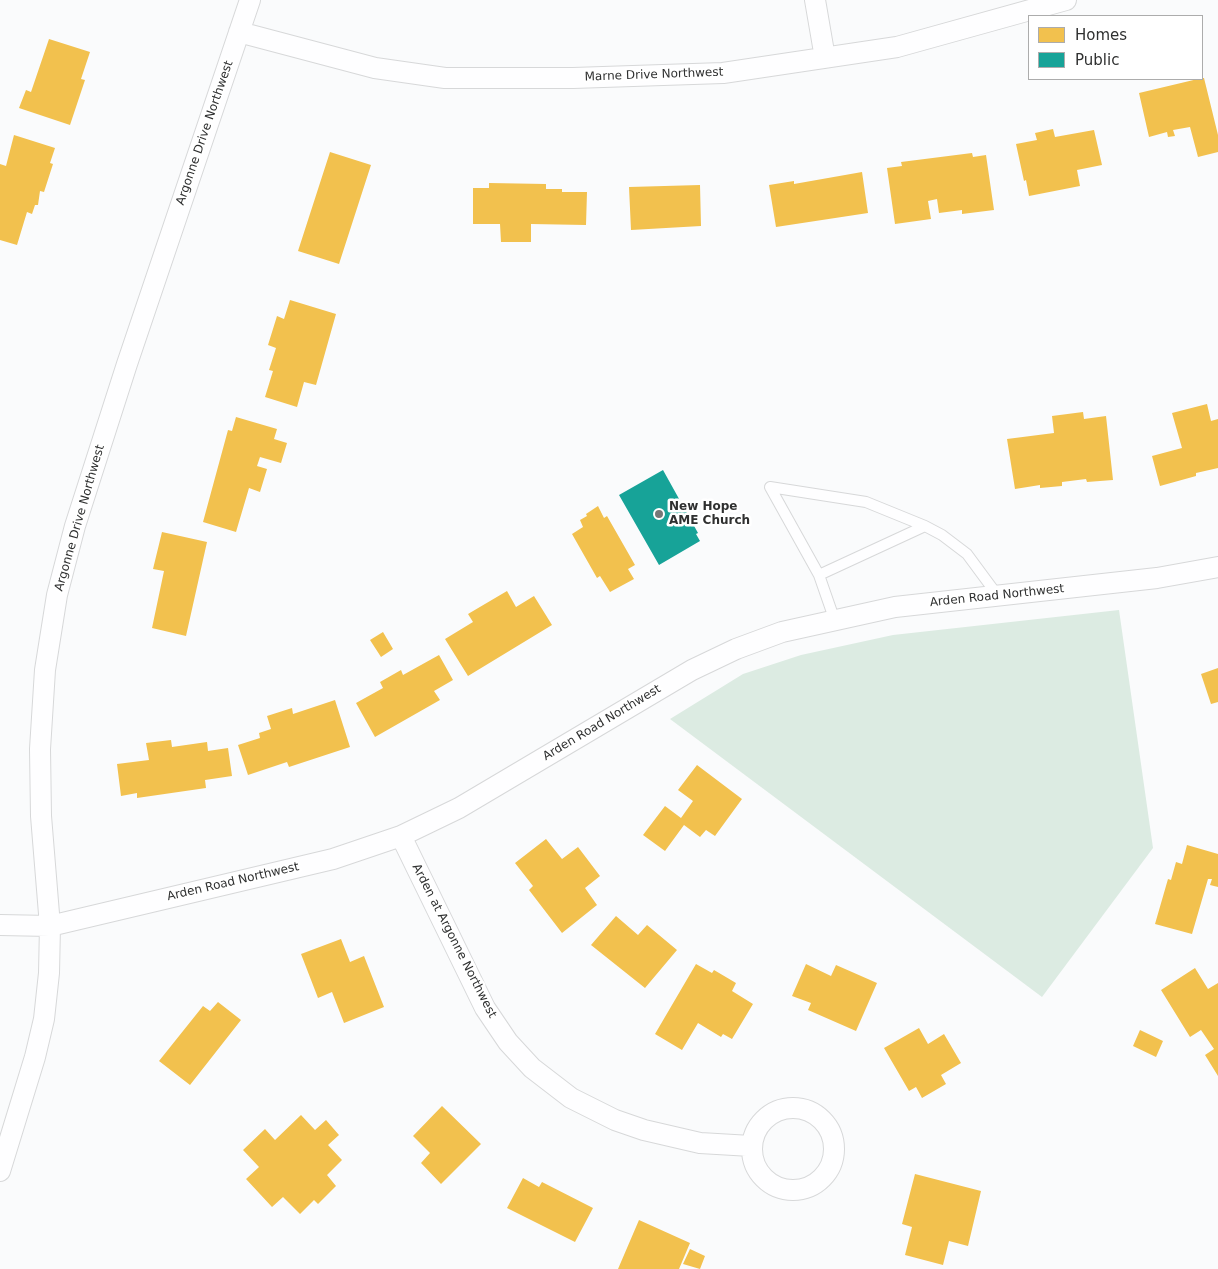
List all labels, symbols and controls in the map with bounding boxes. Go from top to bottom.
legend [1028,15,1203,80]
text: Homes [1075,26,1127,44]
text: Public [1075,51,1119,69]
street label: Argonne Drive Northwest [173,59,237,207]
street label: Marne Drive Northwest [584,65,724,85]
street label: Argonne Drive Northwest [52,443,108,593]
place label: New Hope AME Church [669,500,750,528]
marker: New Hope AME Church [653,508,665,520]
street label: Arden Road Northwest [929,582,1065,610]
street label: Arden Road Northwest [540,682,664,764]
street label: Arden Road Northwest [166,860,300,904]
street label: Arden at Argonne Northwest [409,861,499,1021]

